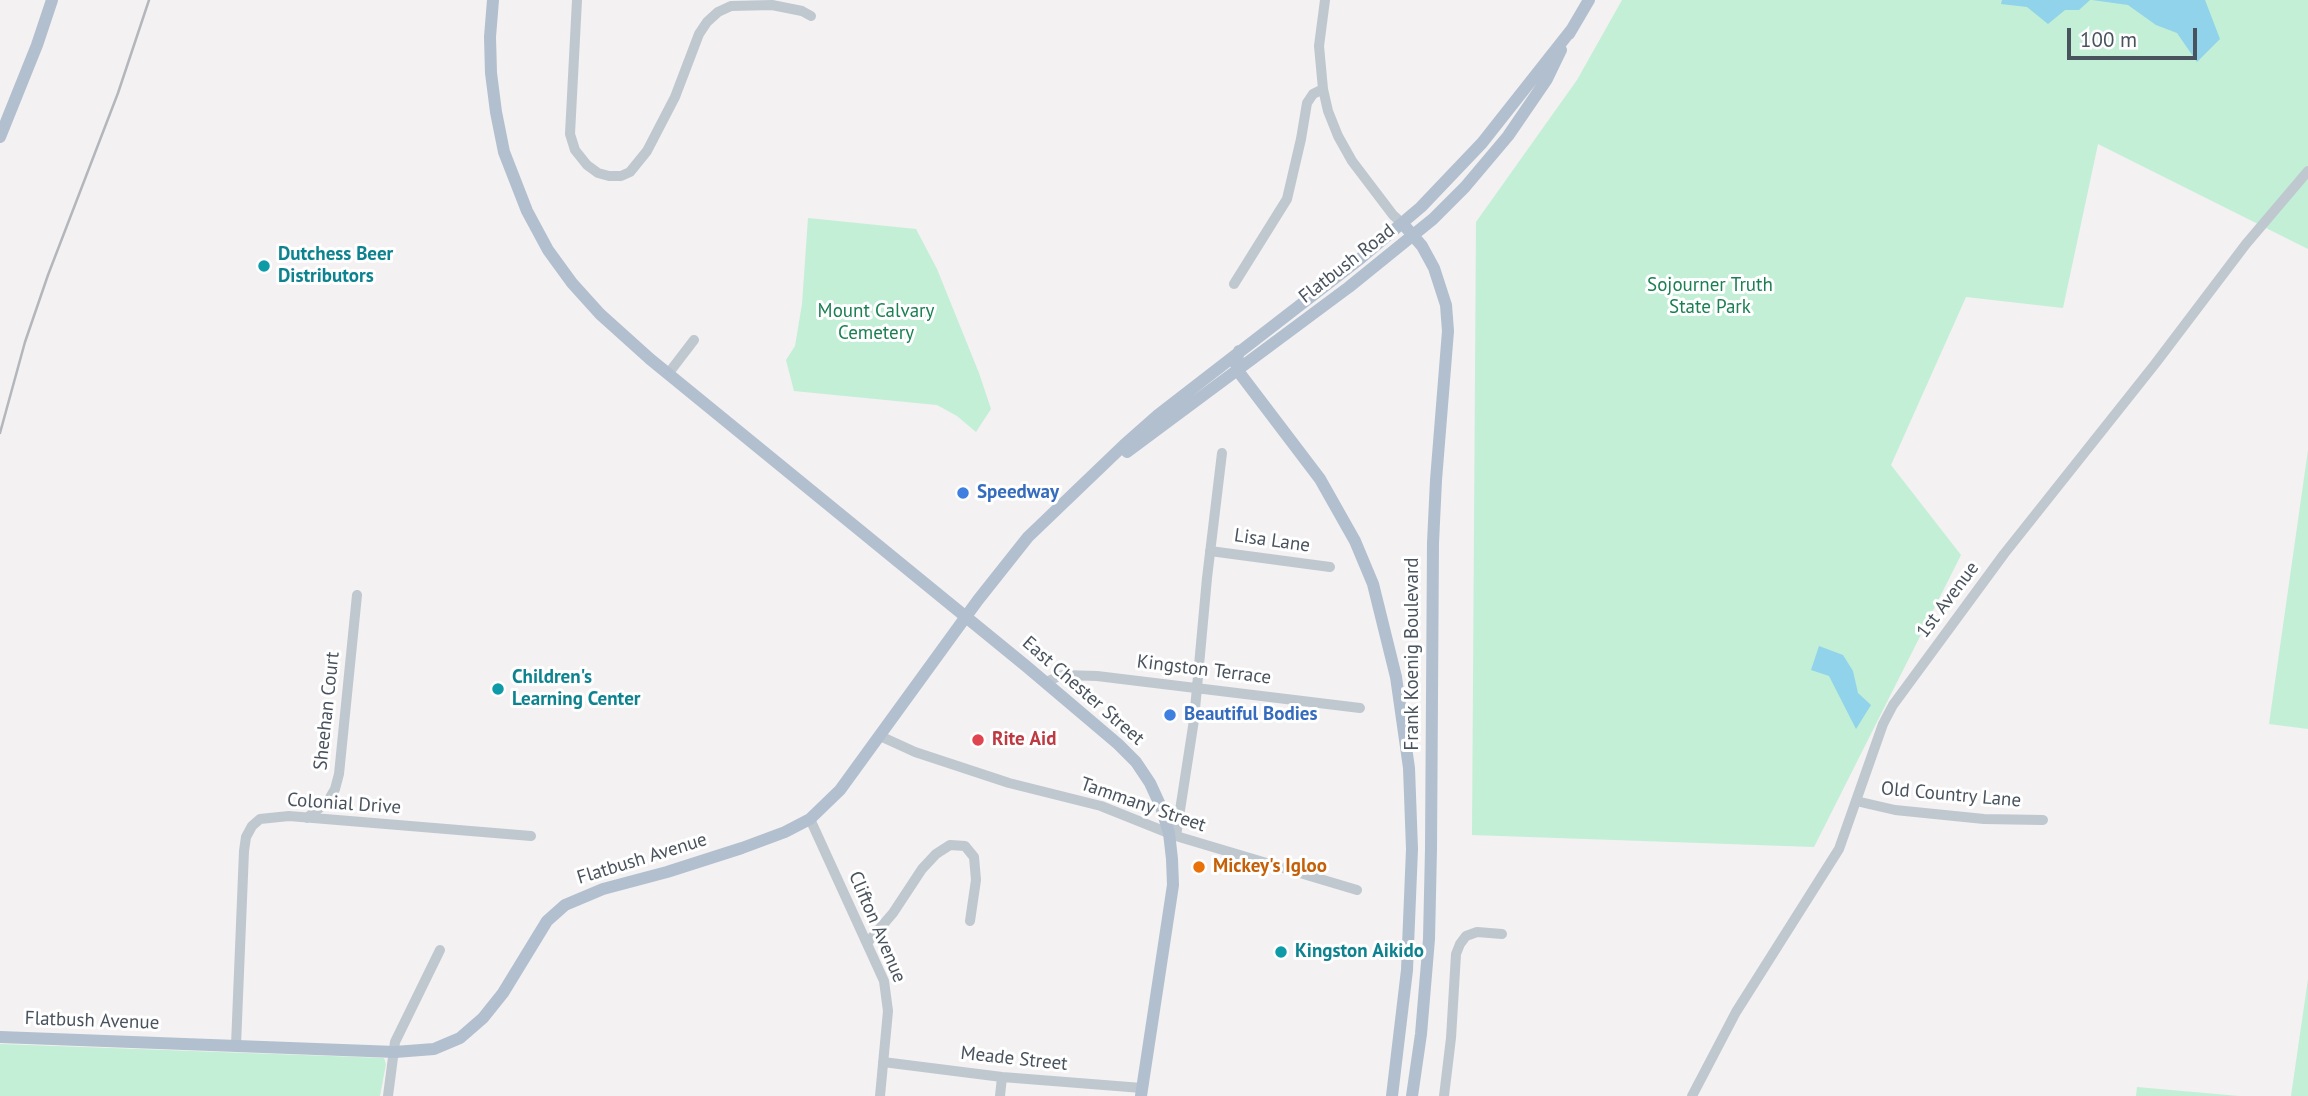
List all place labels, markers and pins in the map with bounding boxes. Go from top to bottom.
place label: Dutchess Beer Distributors [278,244,393,288]
marker: Dutchess Beer Distributors [256,258,272,274]
place label: Speedway [977,482,1059,504]
marker: Speedway [955,485,971,501]
place label: Children's Learning Center [512,667,640,711]
marker: Children's Learning Center [490,681,506,697]
place label: Beautiful Bodies [1184,704,1317,726]
marker: Beautiful Bodies [1162,707,1178,723]
place label: Rite Aid [992,729,1056,751]
marker: Rite Aid [970,732,986,748]
place label: Mickey's Igloo [1213,856,1327,878]
marker: Mickey's Igloo [1191,859,1207,875]
place label: Kingston Aikido [1295,941,1424,963]
marker: Kingston Aikido [1273,944,1289,960]

